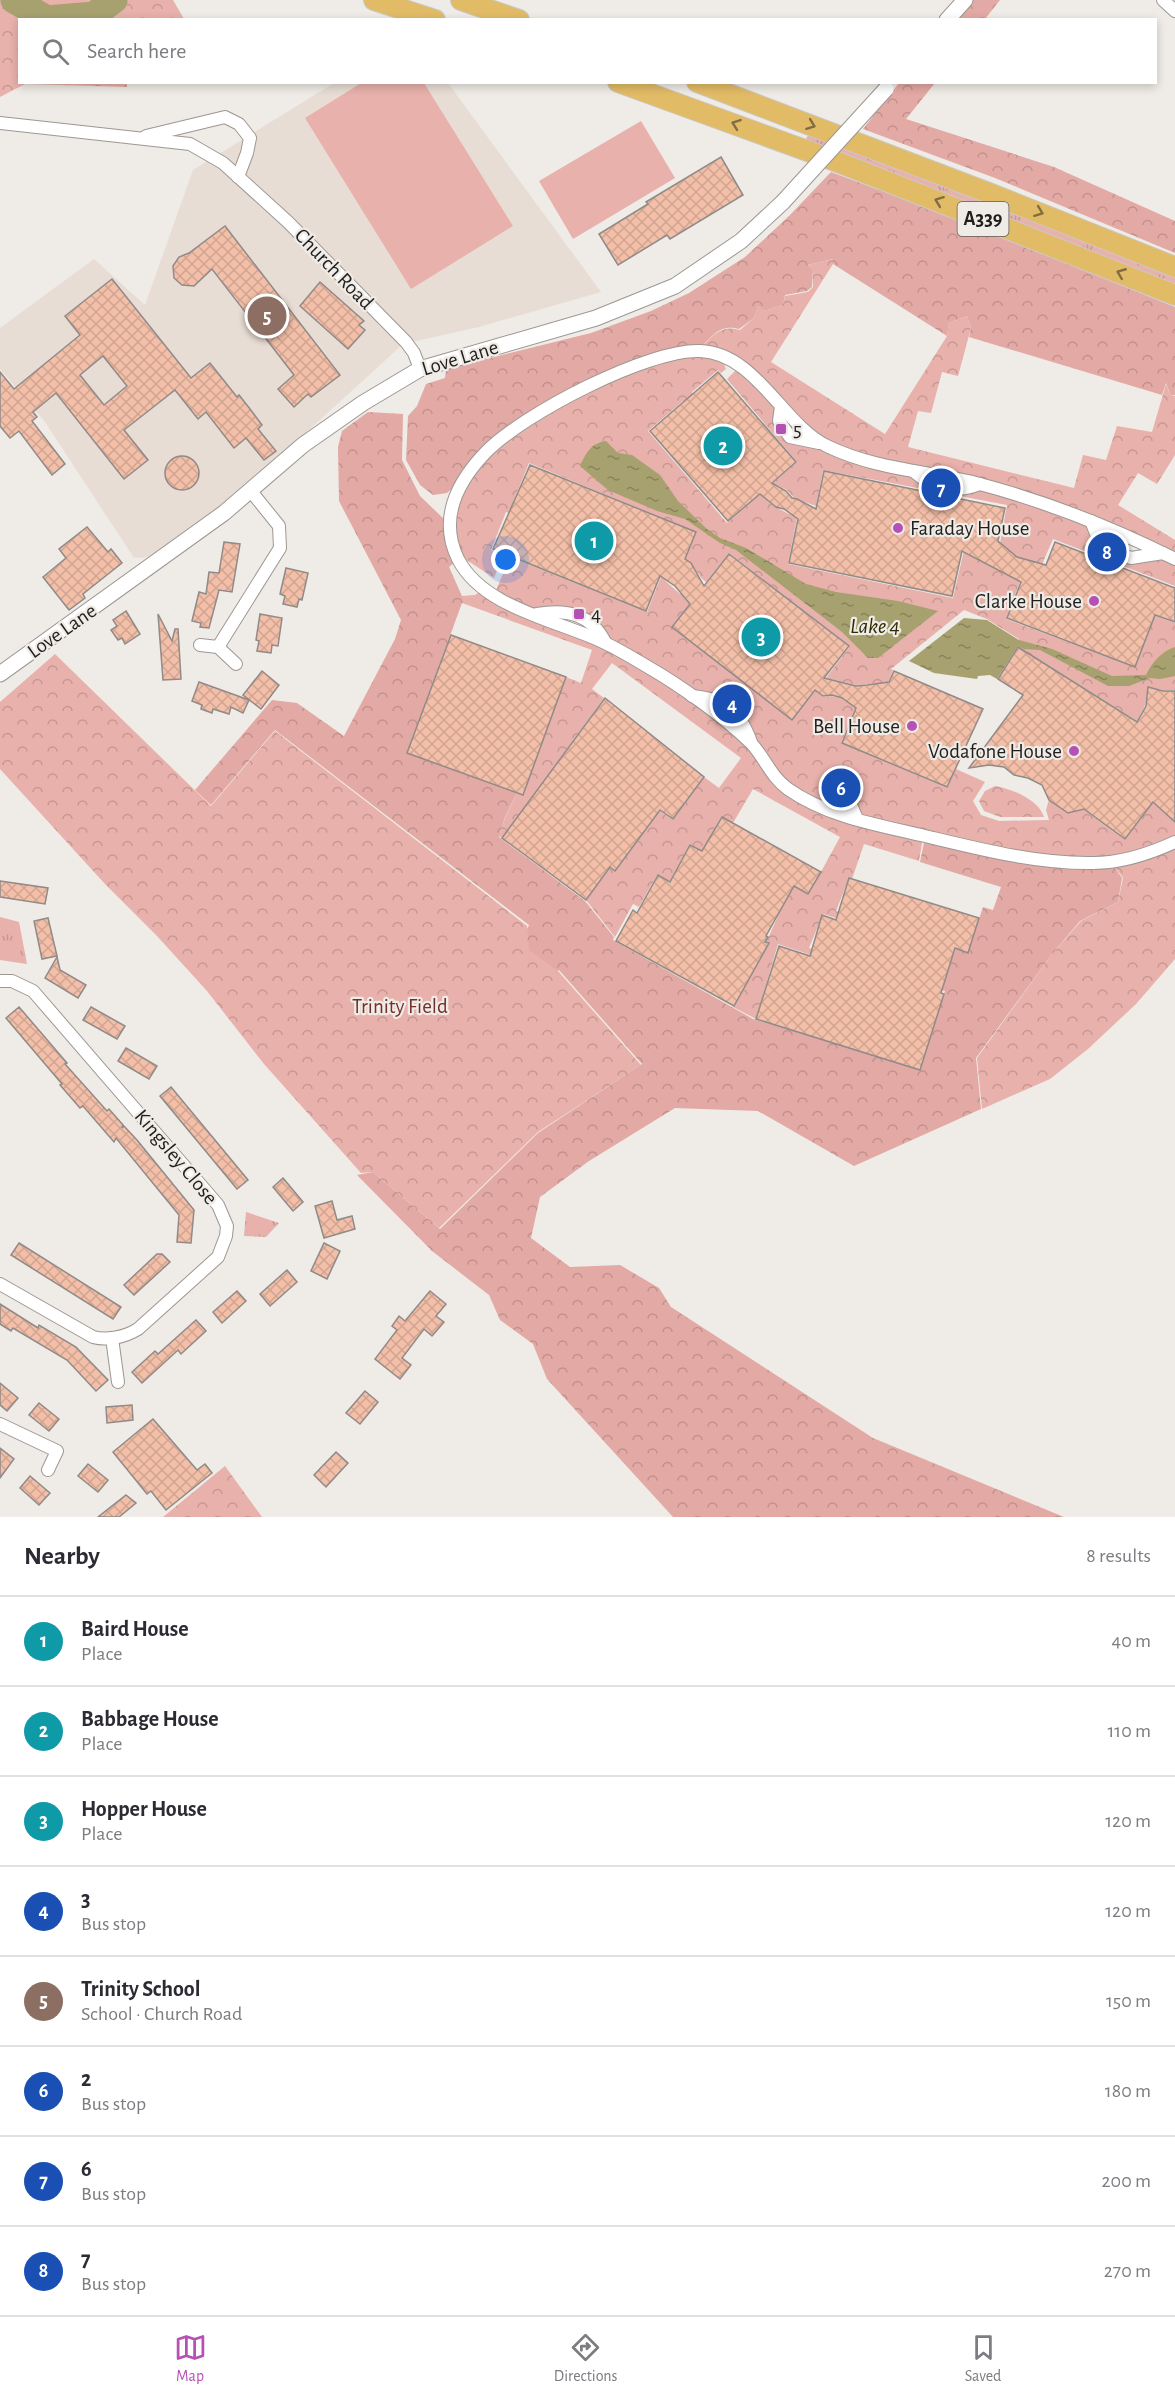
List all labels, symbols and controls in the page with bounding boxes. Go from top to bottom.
search box [18,18,1157,84]
icon: search [39,35,72,68]
text: Search here [87,40,186,62]
one-way arrow [805,117,816,130]
one-way arrow [731,119,742,131]
one-way arrow [935,196,945,209]
road number: A339 [958,202,1008,236]
one-way arrow [1033,205,1044,217]
street label: Church Road [291,225,378,314]
one-way arrow [1116,268,1127,280]
pin: 5 [248,294,286,338]
street label: Love Lane [419,336,501,380]
place label: 5 [793,419,802,440]
marker: 5 [774,422,788,436]
pin: 2 [704,424,742,468]
pin: 7 [922,466,960,510]
pin: 1 [574,518,614,564]
place label: Faraday House [910,518,1029,539]
marker: Faraday House [891,521,905,535]
pin: 8 [1088,530,1126,574]
your location [491,545,520,574]
place label: Clarke House [975,591,1082,612]
marker: Clarke House [1087,594,1101,608]
street label: Love Lane [24,600,100,662]
place label: 4 [591,604,601,625]
marker: 4 [572,607,586,621]
pin: 3 [742,614,780,660]
water label: Lake 4 [850,615,900,637]
pin: 4 [712,682,752,726]
place label: Bell House [813,716,900,737]
marker: Bell House [905,719,919,733]
place label: Vodafone House [928,741,1062,762]
marker: Vodafone House [1067,744,1081,758]
pin: 6 [822,766,860,810]
park label: Trinity Field [352,996,448,1017]
street label: Kingsley Close [130,1106,222,1208]
text: Nearby [24,1543,100,1569]
text: 8 results [1086,1546,1151,1566]
text: Baird House [81,1618,189,1640]
text: 1 [40,1631,47,1651]
text: 40 m [1112,1631,1151,1651]
text: Place [81,1644,122,1664]
text: Babbage House [81,1708,219,1730]
text: 2 [39,1721,48,1741]
text: 110 m [1107,1721,1151,1741]
text: Place [81,1734,122,1754]
text: Hopper House [81,1798,207,1820]
text: 3 [39,1811,48,1831]
text: 120 m [1105,1811,1151,1831]
text: Place [81,1824,122,1844]
text: 3 [81,1888,90,1910]
text: 4 [38,1901,49,1921]
text: 120 m [1105,1901,1151,1921]
text: Bus stop [81,1914,146,1934]
text: Trinity School [81,1978,200,2000]
text: 5 [39,1991,48,2011]
text: 150 m [1106,1991,1151,2011]
text: School · Church Road [81,2004,242,2024]
text: 2 [81,2068,91,2090]
text: 6 [39,2081,48,2101]
text: 180 m [1105,2081,1151,2101]
text: Bus stop [81,2094,146,2114]
text: 6 [81,2158,92,2180]
text: 7 [39,2171,48,2191]
text: 200 m [1101,2171,1151,2191]
text: Bus stop [81,2184,146,2204]
text: 7 [81,2248,91,2270]
text: 8 [39,2261,48,2281]
text: 270 m [1104,2261,1151,2281]
text: Bus stop [81,2274,146,2294]
tab: Map [174,2331,207,2386]
tab: Directions [554,2331,618,2386]
tab: Saved [965,2331,1001,2386]

